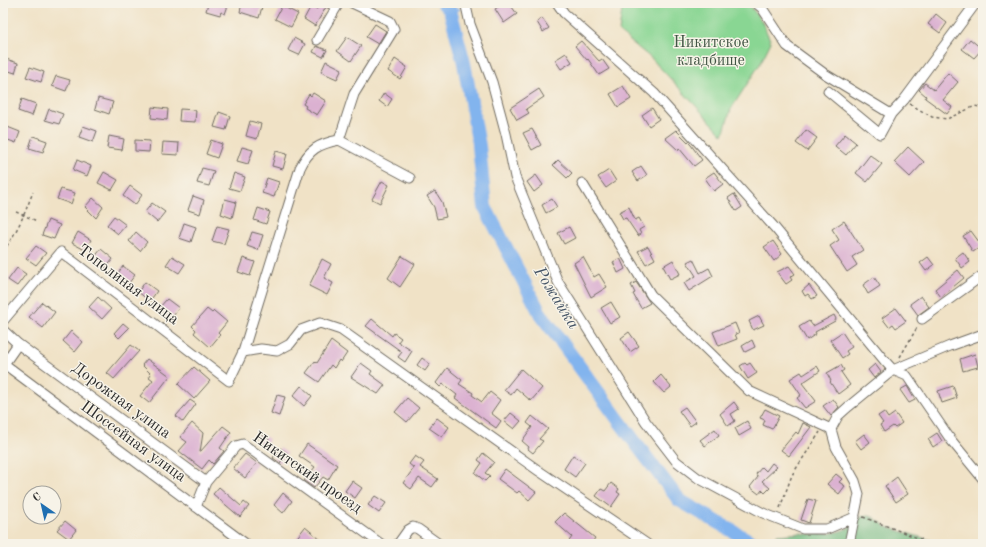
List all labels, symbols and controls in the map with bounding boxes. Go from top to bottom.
park label: Никитское кладбище [673,35,749,69]
street label: Тополиная улица [74,242,182,328]
water label: Рожайка [530,263,582,332]
street label: Дорожная улица [69,360,173,442]
street label: Шоссейная улица [77,399,189,486]
street label: Никитский проезд [249,429,365,517]
north arrow [22,485,62,525]
text: С [31,491,43,505]

